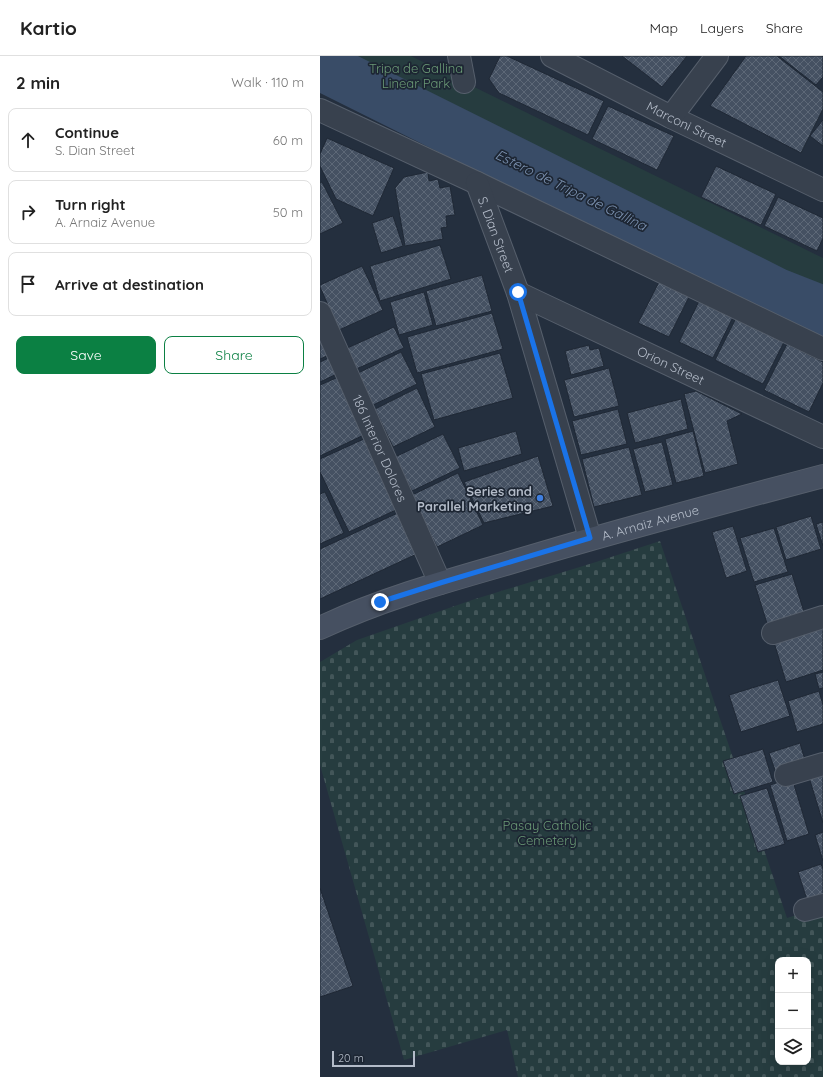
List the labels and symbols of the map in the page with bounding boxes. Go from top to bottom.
park label: Tripa de Gallina Linear Park [369,60,463,91]
street label: Marconi Street [644,98,729,151]
water label: Estero de Tripa de Gallina [492,146,651,235]
street label: S. Dian Street [475,194,518,275]
route start [509,283,527,301]
street label: Orion Street [635,342,707,388]
street label: 186 Interior Dolores [349,392,411,504]
place label: Series and Parallel Marketing [417,483,532,514]
marker: Series and Parallel Marketing [535,493,545,503]
street label: A. Arnaiz Avenue [600,501,701,544]
route end [371,593,389,611]
park label: Pasay Catholic Cemetery [502,817,592,848]
scale bar [332,1049,415,1068]

